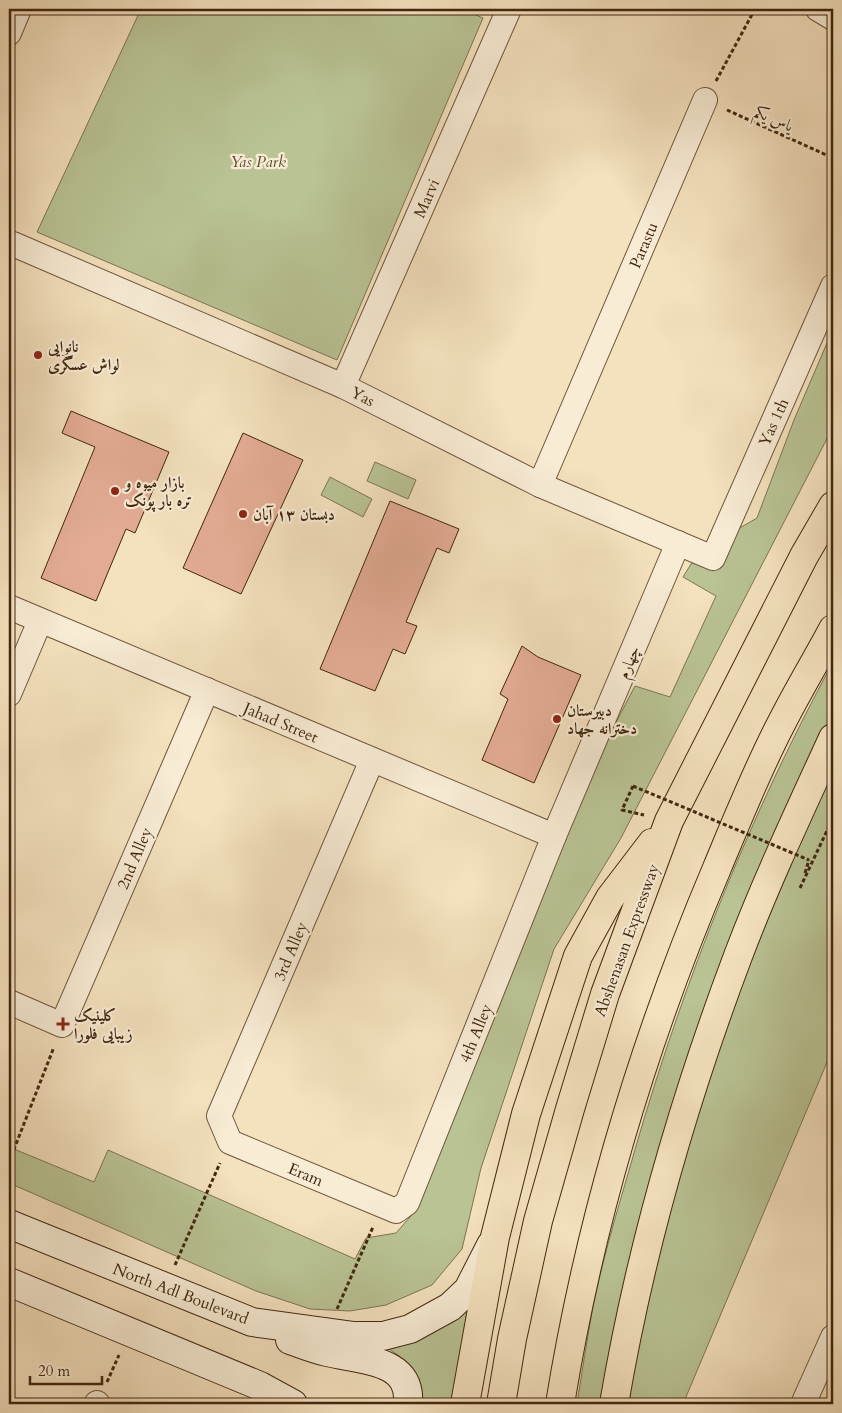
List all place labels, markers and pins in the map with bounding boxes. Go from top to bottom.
place label: نانوایی لواش عسگری [47,336,120,376]
marker: نانوایی لواش عسگری [32,349,44,361]
place label: بازار ميوه و تره بار پونک [123,472,192,513]
marker: بازار ميوه و تره بار پونک [109,485,121,497]
place label: دبستان ۱۳ آبان [253,504,335,526]
marker: دبستان ۱۳ آبان [237,508,249,520]
place label: دبیرستان دخترانه جهاد [567,700,637,740]
marker: دبیرستان دخترانه جهاد [551,713,563,725]
place label: کلینیک زیبایی فلورا [74,1005,133,1045]
marker: کلینیک زیبایی فلورا [56,1017,70,1031]

